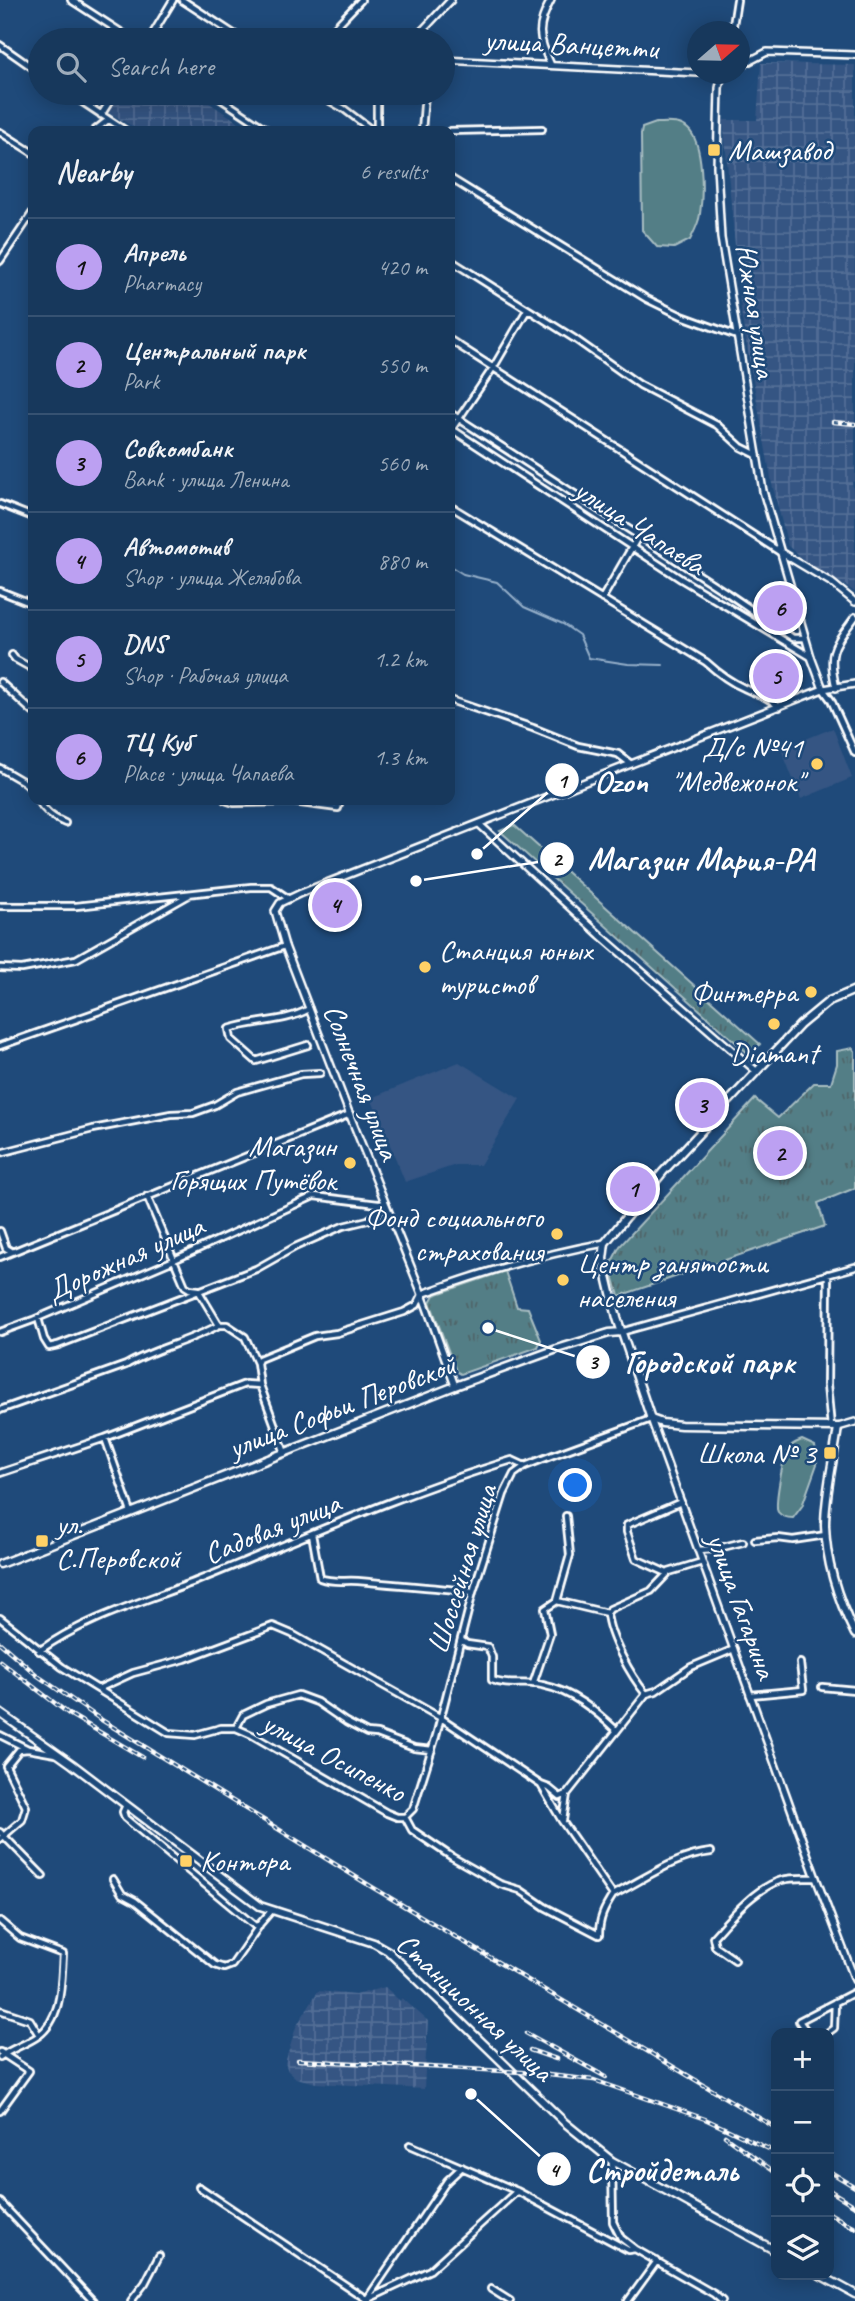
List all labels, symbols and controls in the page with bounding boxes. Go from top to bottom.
street label: улица Ванцетти [481,20,661,68]
north arrow [687,21,750,84]
search box [28,28,455,105]
icon: search [52,48,90,86]
text: Search here [108,50,214,83]
place label: Машзавод [728,131,834,169]
marker: Машзавод [706,142,722,158]
text: Nearby [56,153,132,191]
text: 6 results [360,157,427,186]
text: Апрель [123,236,186,269]
street label: Южная улица [727,241,786,382]
text: 1 [74,253,84,282]
text: 420 m [378,253,427,282]
text: Pharmacy [123,269,201,298]
text: Центральный парк [123,334,306,367]
text: 2 [74,351,84,380]
text: 550 m [378,351,427,380]
text: Park [123,367,159,396]
text: Совкомбанк [123,432,233,465]
text: 3 [74,449,84,478]
text: 560 m [378,449,427,478]
text: Bank · улица Ленина [123,465,289,494]
street label: улица Чапаева [566,469,714,584]
text: Автомотив [123,530,229,563]
text: 4 [74,547,84,576]
text: 880 m [378,547,427,576]
text: Shop · улица Желябова [123,563,300,592]
pin: 6 [757,582,803,634]
text: DNS [123,628,166,661]
text: 5 [74,645,84,674]
text: 1.2 km [374,645,427,674]
pin: 5 [753,650,799,702]
text: Shop · Рабочая улица [123,661,287,690]
text: ТЦ Куб [123,726,191,759]
place label: Д/с №41 "Медвежонок" [671,728,809,800]
text: 6 [74,743,84,772]
text: 1.3 km [374,743,427,772]
callout: Ozon [545,754,661,807]
marker: Д/с №41 "Медвежонок" [809,756,825,772]
text: Place · улица Чапаева [123,759,293,788]
text: Ozon [594,761,649,802]
text: 1 [557,768,569,794]
callout: Магазин Мария-РА [539,832,829,885]
text: Магазин Мария-РА [588,839,817,880]
text: 2 [552,846,564,872]
pin: 4 [312,879,358,931]
place label: Станция юных туристов [439,931,595,1003]
marker: Станция юных туристов [417,959,433,975]
place label: Финтерра [691,973,800,1011]
marker: Финтерра [803,984,819,1000]
street label: Солнечная улица [315,999,410,1167]
marker: Diamant [766,1016,782,1032]
place label: Diamant [730,1034,822,1072]
pin: 3 [679,1079,725,1131]
place label: Магазин Горящих Путёвок [170,1127,339,1199]
pin: 2 [757,1127,803,1179]
marker: Магазин Горящих Путёвок [342,1155,358,1171]
pin: 1 [610,1163,656,1215]
place label: Фонд социального страхования [365,1198,546,1270]
street label: Дорожная улица [40,1206,211,1310]
marker: Фонд социального страхования [549,1226,565,1242]
place label: Центр занятости населения [577,1244,770,1316]
marker: Центр занятости населения [555,1272,571,1288]
callout: Городской парк [575,1335,809,1388]
text: Городской парк [625,1342,797,1383]
street label: улица Софьи Перовской [221,1345,463,1468]
text: 3 [588,1349,600,1375]
place label: Школа № 3 [697,1434,818,1472]
marker: Школа № 3 [822,1445,838,1461]
your location [558,1468,592,1502]
street label: Шоссейная улица [418,1478,506,1658]
street label: Садовая улица [198,1483,348,1573]
place label: ул. С.Перовской [54,1505,182,1577]
street label: улица Гагарина [697,1526,786,1686]
marker: ул. С.Перовской [34,1533,50,1549]
street label: улица Осипенко [254,1702,414,1811]
place label: Контора [200,1842,292,1880]
marker: Контора [178,1853,194,1869]
street label: Станционная улица [388,1924,563,2091]
map controls [771,2028,834,2280]
button: + [771,2028,834,2091]
button: − [771,2091,834,2154]
callout: Стройдеталь [537,2143,752,2196]
text: Стройдеталь [586,2150,740,2191]
button: locate [771,2154,834,2217]
text: 4 [549,2157,561,2183]
button: layers [771,2217,834,2280]

